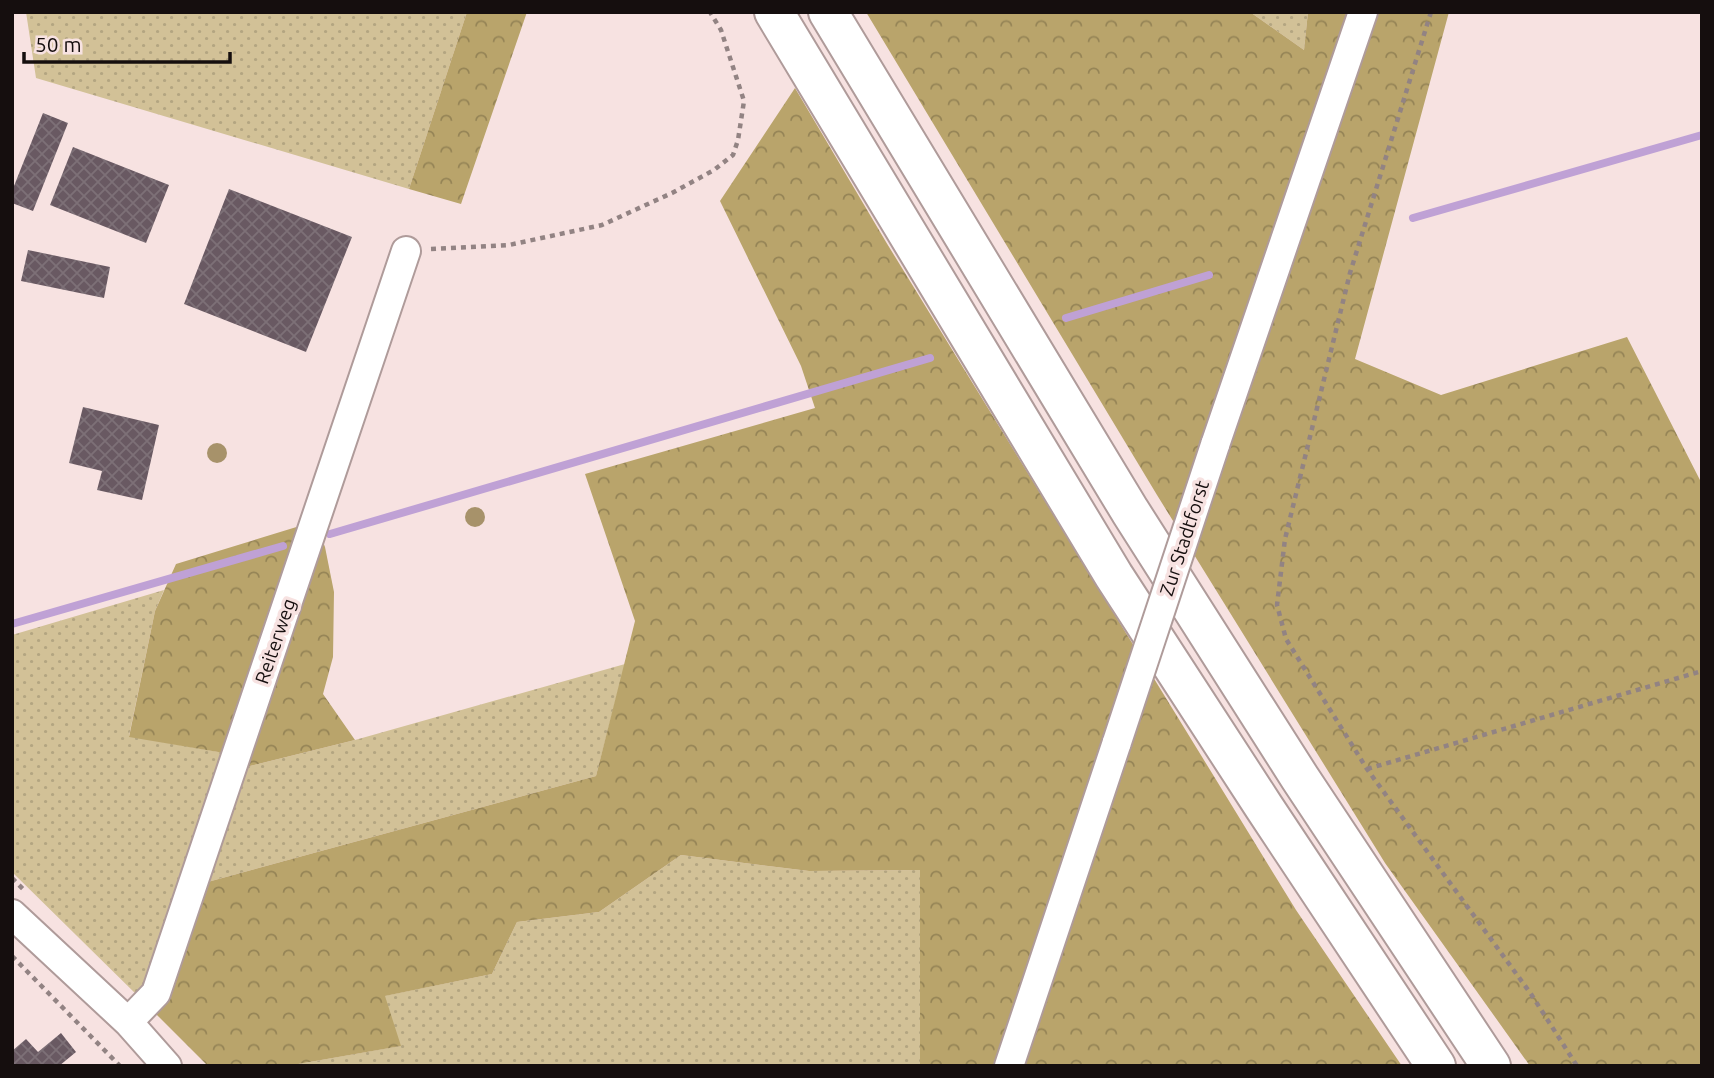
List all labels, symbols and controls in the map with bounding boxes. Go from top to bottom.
scale bar [24,21,231,65]
text: 50 m [35,32,82,56]
street label: Zur Stadtforst [1155,477,1213,598]
street label: Reiterweg [250,596,300,686]

